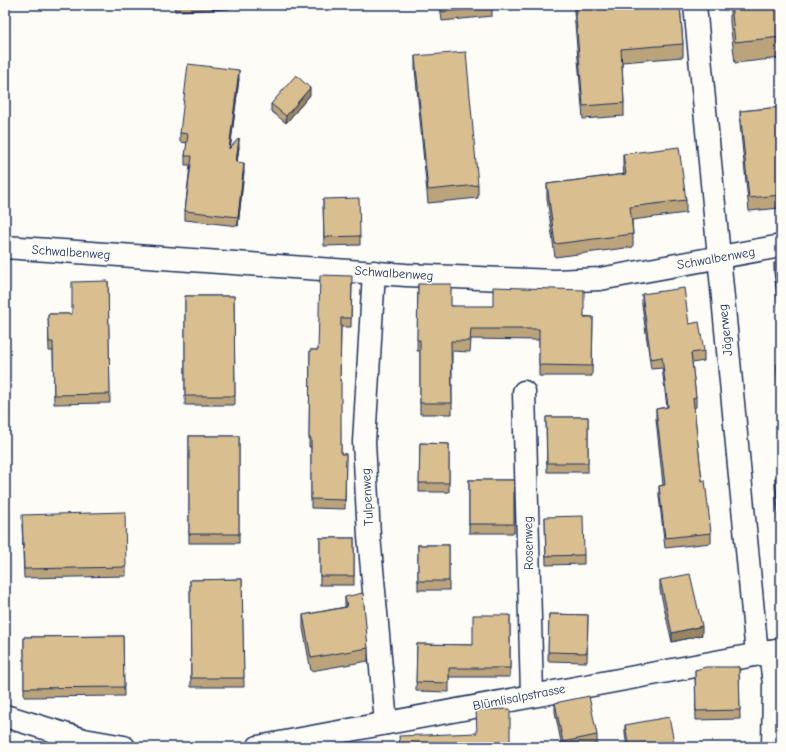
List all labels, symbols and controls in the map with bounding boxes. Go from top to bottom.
street label: Schwalbenweg [31,242,111,262]
street label: Schwalbenweg [676,244,756,272]
street label: Schwalbenweg [354,263,434,283]
street label: Jägerweg [715,303,735,357]
street label: Tulpenweg [358,468,376,526]
street label: Rosenweg [520,516,536,570]
street label: Blümlisalpstrasse [471,681,567,713]

